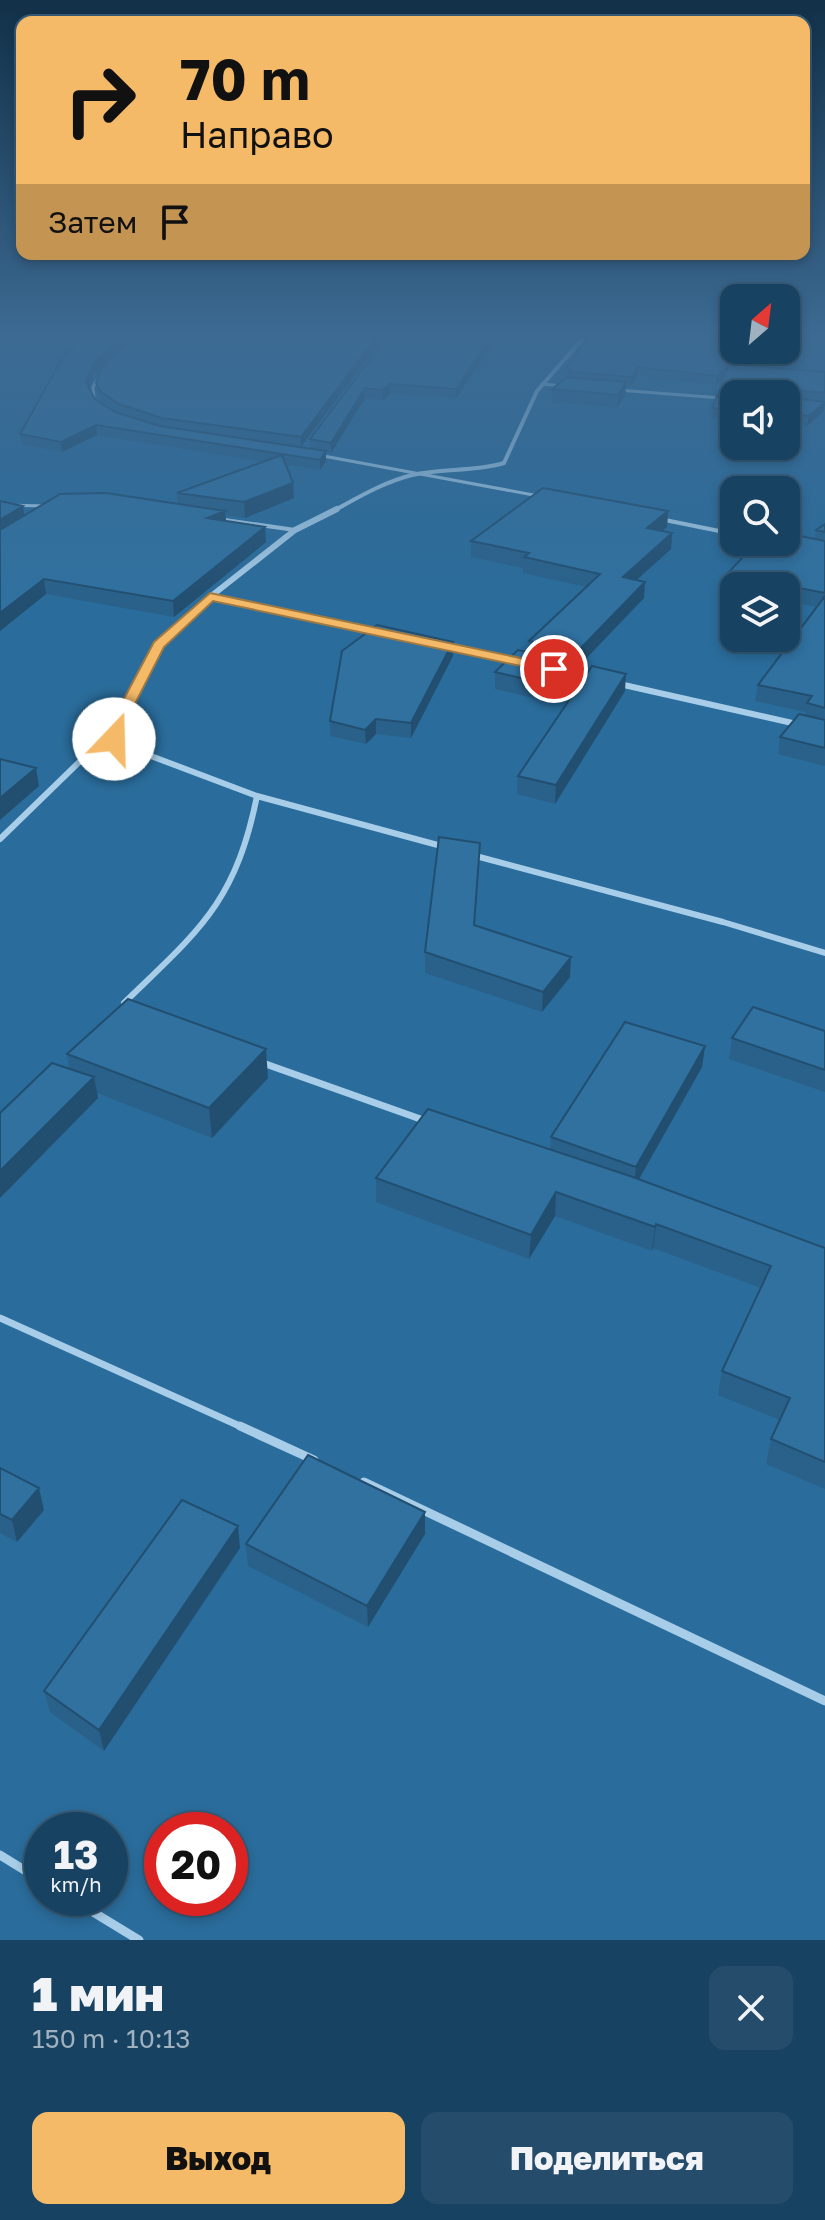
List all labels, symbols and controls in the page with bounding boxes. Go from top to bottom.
text: 70 m [180,45,310,112]
icon: right [48,48,152,152]
text: Направо [180,113,334,156]
icon: arrive [153,200,197,244]
text: Затем [48,204,137,240]
north arrow [720,284,800,364]
map controls [720,284,800,652]
button: sound [720,380,800,460]
button: search [720,476,800,556]
button: layers [720,572,800,652]
pin [520,635,588,703]
icon: arrive [532,647,576,691]
position arrow [72,697,156,781]
speed limit sign: 20 [144,1812,248,1916]
text: 13 [54,1830,99,1878]
text: km/h [51,1872,101,1896]
text: 1 мин [32,1964,164,2022]
button: close [709,1966,793,2050]
text: 150 m · 10:13 [32,2023,190,2054]
button: Выход [32,2112,405,2204]
button: Поделиться [421,2112,793,2204]

